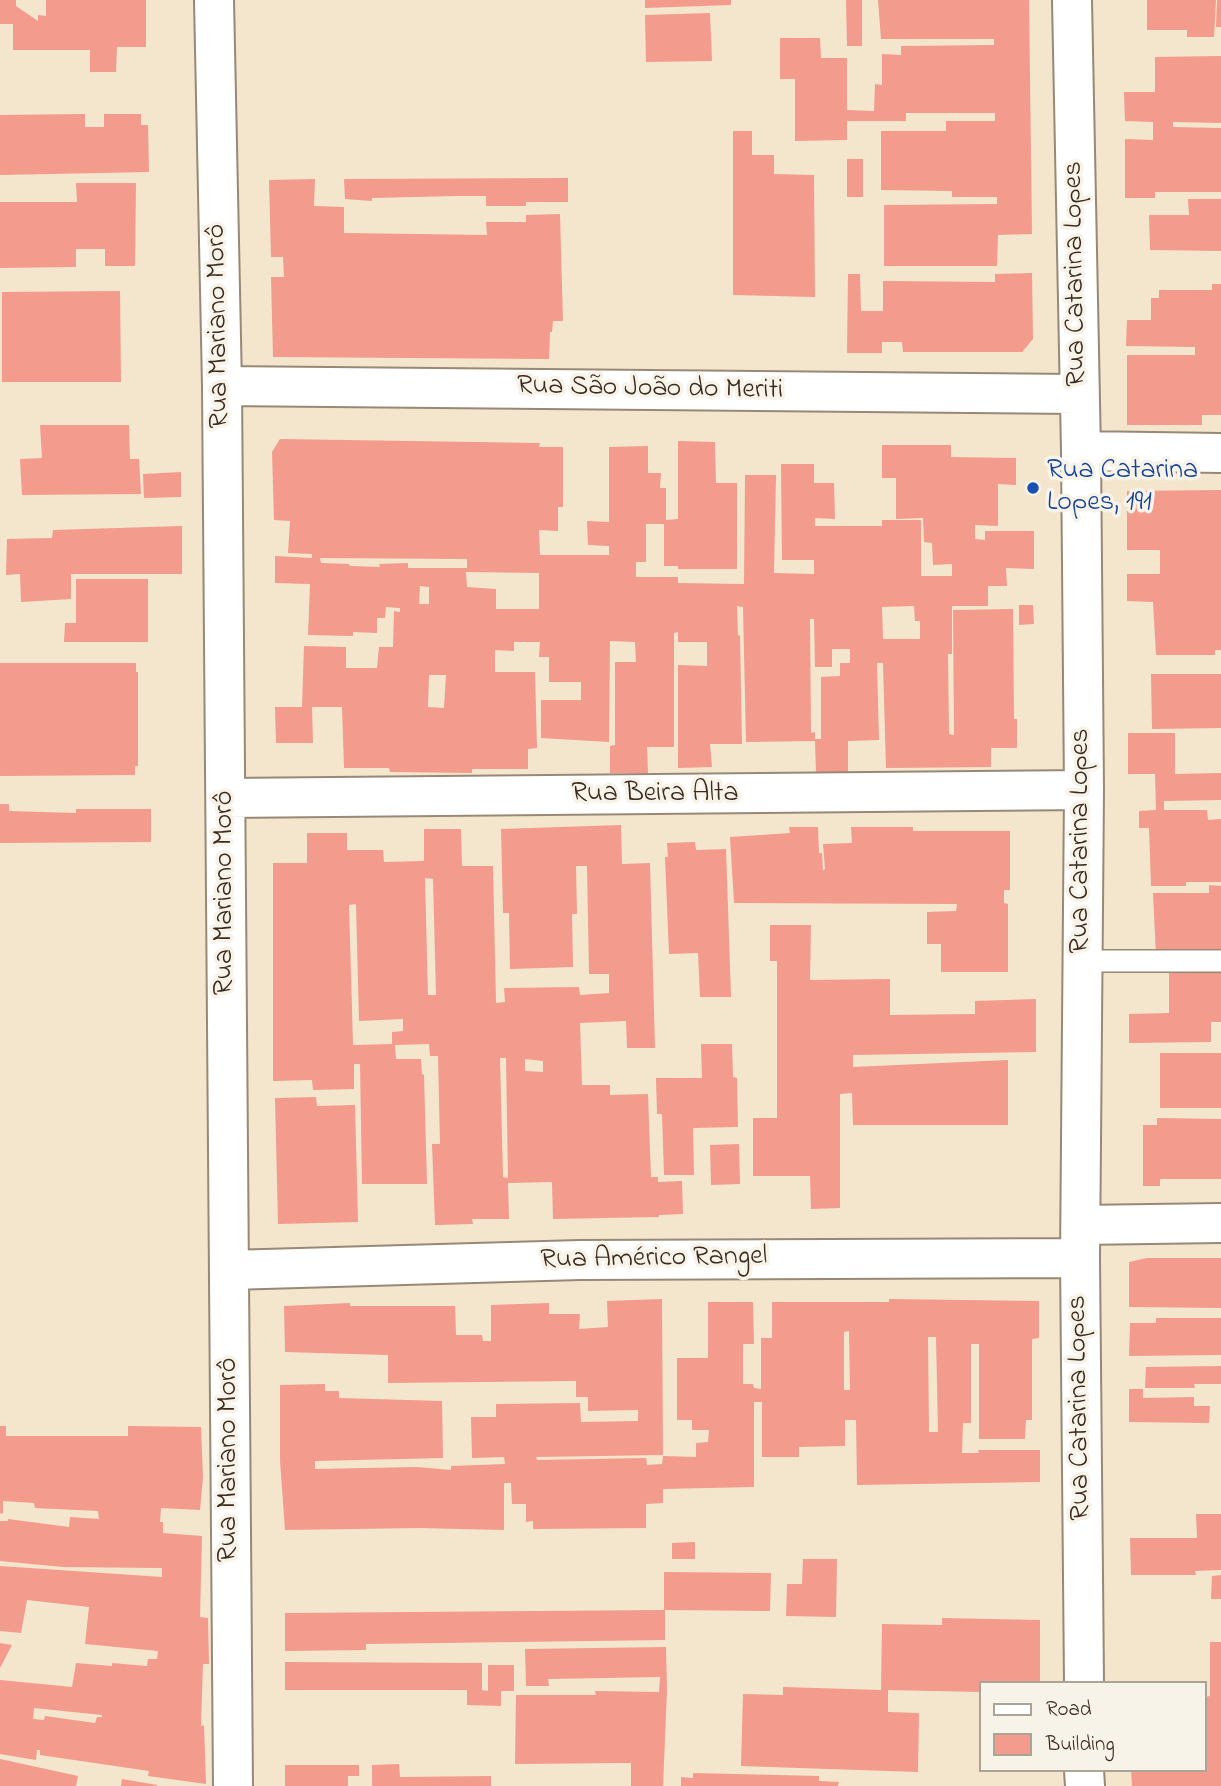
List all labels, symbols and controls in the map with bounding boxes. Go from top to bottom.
street label: Rua Catarina Lopes [1058,161,1096,387]
street label: Rua Mariano Morô [201,223,239,429]
street label: Rua São João do Meriti [517,371,783,409]
place label: Rua Catarina Lopes, 191 [1047,455,1198,521]
marker: Rua Catarina Lopes, 191 [1025,480,1041,496]
street label: Rua Catarina Lopes [1065,728,1099,954]
street label: Rua Beira Alta [571,778,739,812]
street label: Rua Mariano Morô [209,791,243,995]
street label: Rua Américo Rangel [540,1241,768,1279]
street label: Rua Catarina Lopes [1062,1295,1100,1521]
street label: Rua Mariano Morô [213,1358,247,1562]
legend [979,1681,1207,1772]
text: Road [1046,1695,1092,1725]
text: Building [1046,1730,1115,1760]

